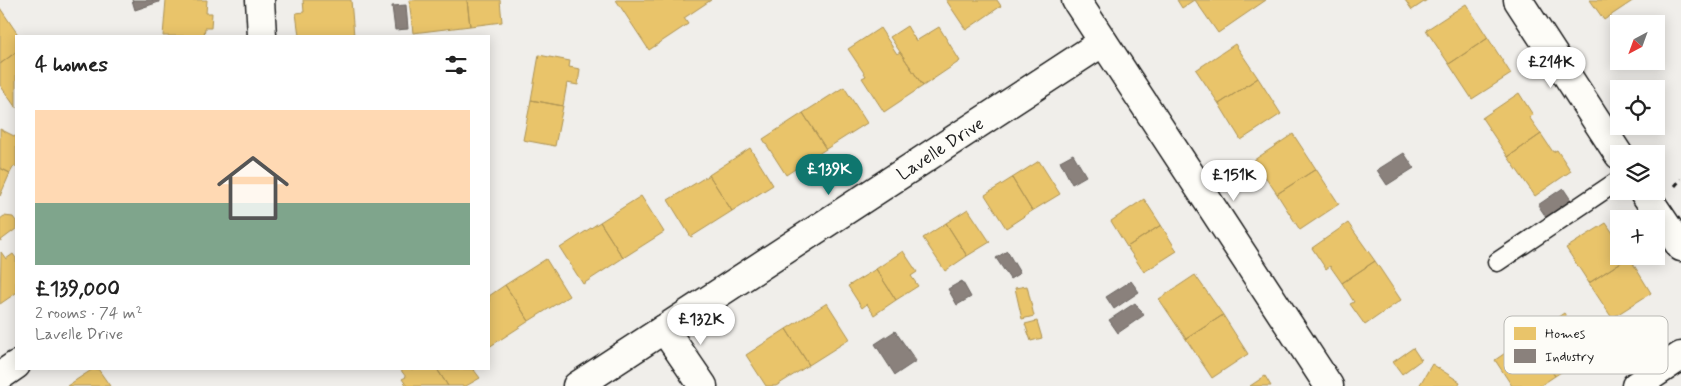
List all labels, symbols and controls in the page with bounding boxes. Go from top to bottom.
north arrow [1610,15,1665,70]
map controls [1610,15,1665,265]
pin: £214K [1516,46,1586,89]
text: 4 homes [35,51,108,79]
icon: filters [442,51,470,79]
text: £214K [1528,52,1574,73]
button: locate [1610,80,1665,135]
street label: Lavelle Drive [893,112,989,187]
icon: home [208,143,298,233]
button: layers [1610,145,1665,200]
pin: £139K [794,154,864,196]
text: £139K [807,159,851,180]
pin: £151K [1199,160,1269,202]
text: £151K [1212,165,1256,186]
button: + [1610,210,1665,265]
text: £139,000 [35,275,120,303]
text: 2 rooms · 74 m² [35,303,143,324]
pin: £132K [666,304,736,346]
text: £132K [678,309,724,330]
legend [1504,316,1668,374]
text: Lavelle Drive [35,324,123,345]
text: Homes [1545,325,1586,343]
text: Industry [1545,348,1594,366]

